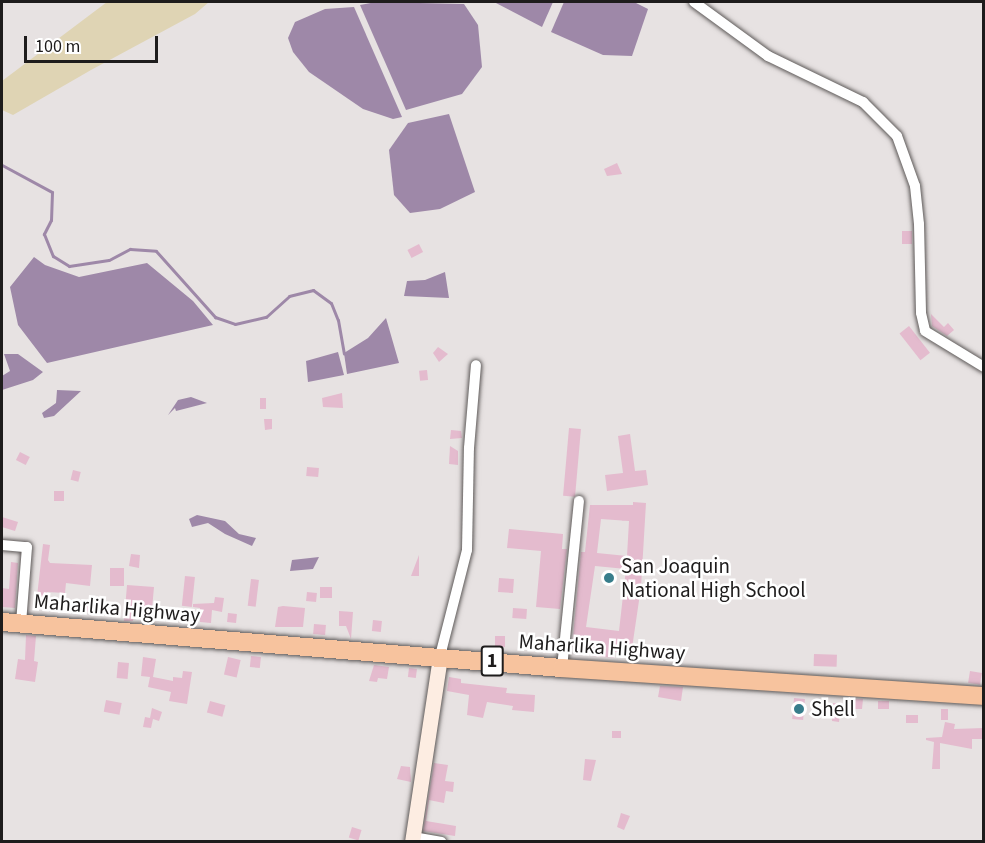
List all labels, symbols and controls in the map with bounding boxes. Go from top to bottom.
scale bar [27,24,160,62]
text: 100 m [35,34,80,59]
place label: San Joaquin National High School [621,553,806,603]
marker: San Joaquin National High School [602,571,616,585]
street label: Maharlika Highway [33,588,201,628]
street label: Maharlika Highway [518,629,686,665]
road number: 1 [480,644,504,678]
place label: Shell [811,696,855,722]
marker: Shell [792,702,806,716]

